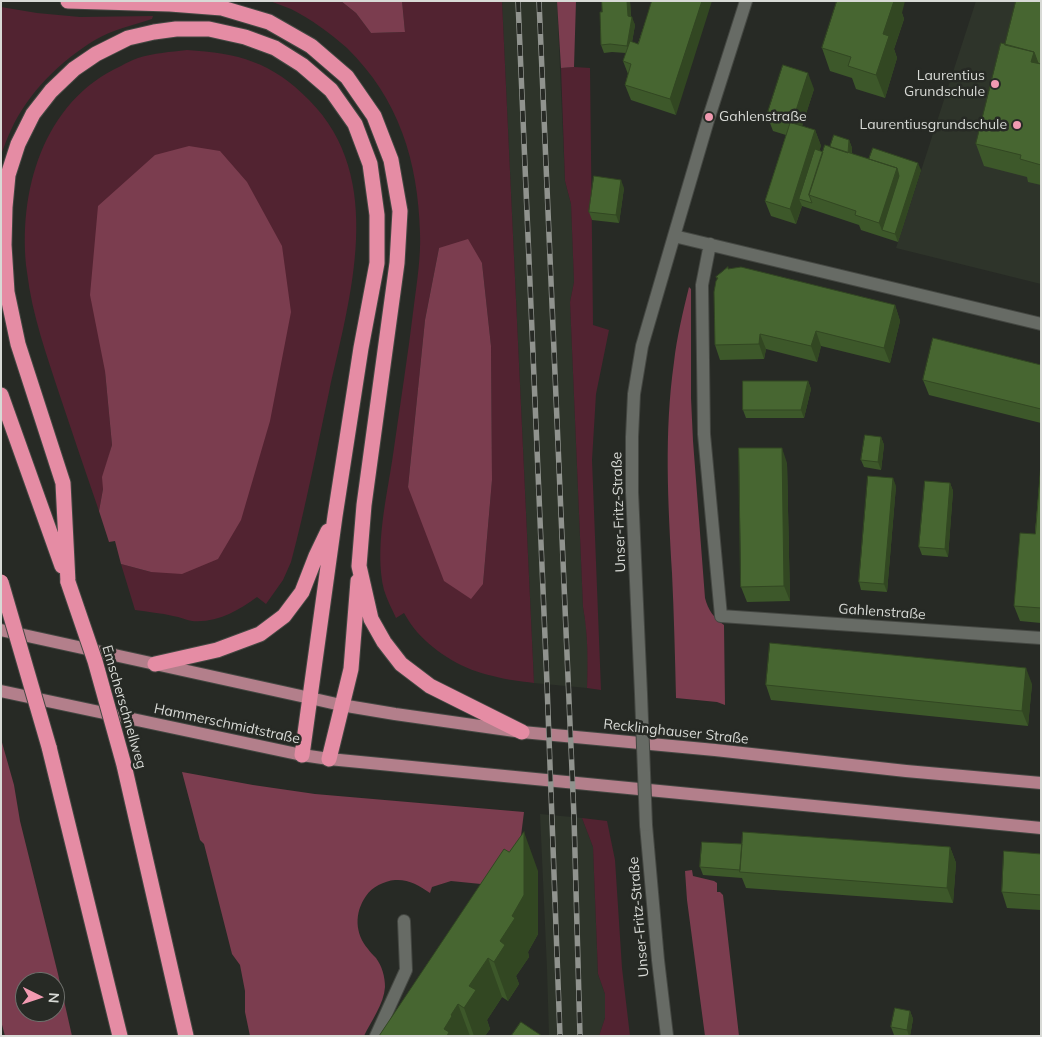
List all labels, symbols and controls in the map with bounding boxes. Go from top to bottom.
place label: Laurentius Grundschule [904,68,985,100]
marker: Laurentius Grundschule [989,78,1001,90]
place label: Gahlenstraße [719,109,807,125]
marker: Gahlenstraße [703,111,715,123]
place label: Laurentiusgrundschule [860,117,1007,133]
marker: Laurentiusgrundschule [1011,119,1023,131]
street label: Unser-Fritz-Straße [608,451,630,573]
street label: Gahlenstraße [838,601,926,623]
street label: Emscherschnellweg [98,643,150,771]
street label: Hammerschmidtstraße [152,700,302,748]
street label: Recklinghauser Straße [602,716,750,748]
street label: Unser-Fritz-Straße [625,856,653,978]
north arrow [15,972,65,1022]
text: N [45,992,63,1004]

